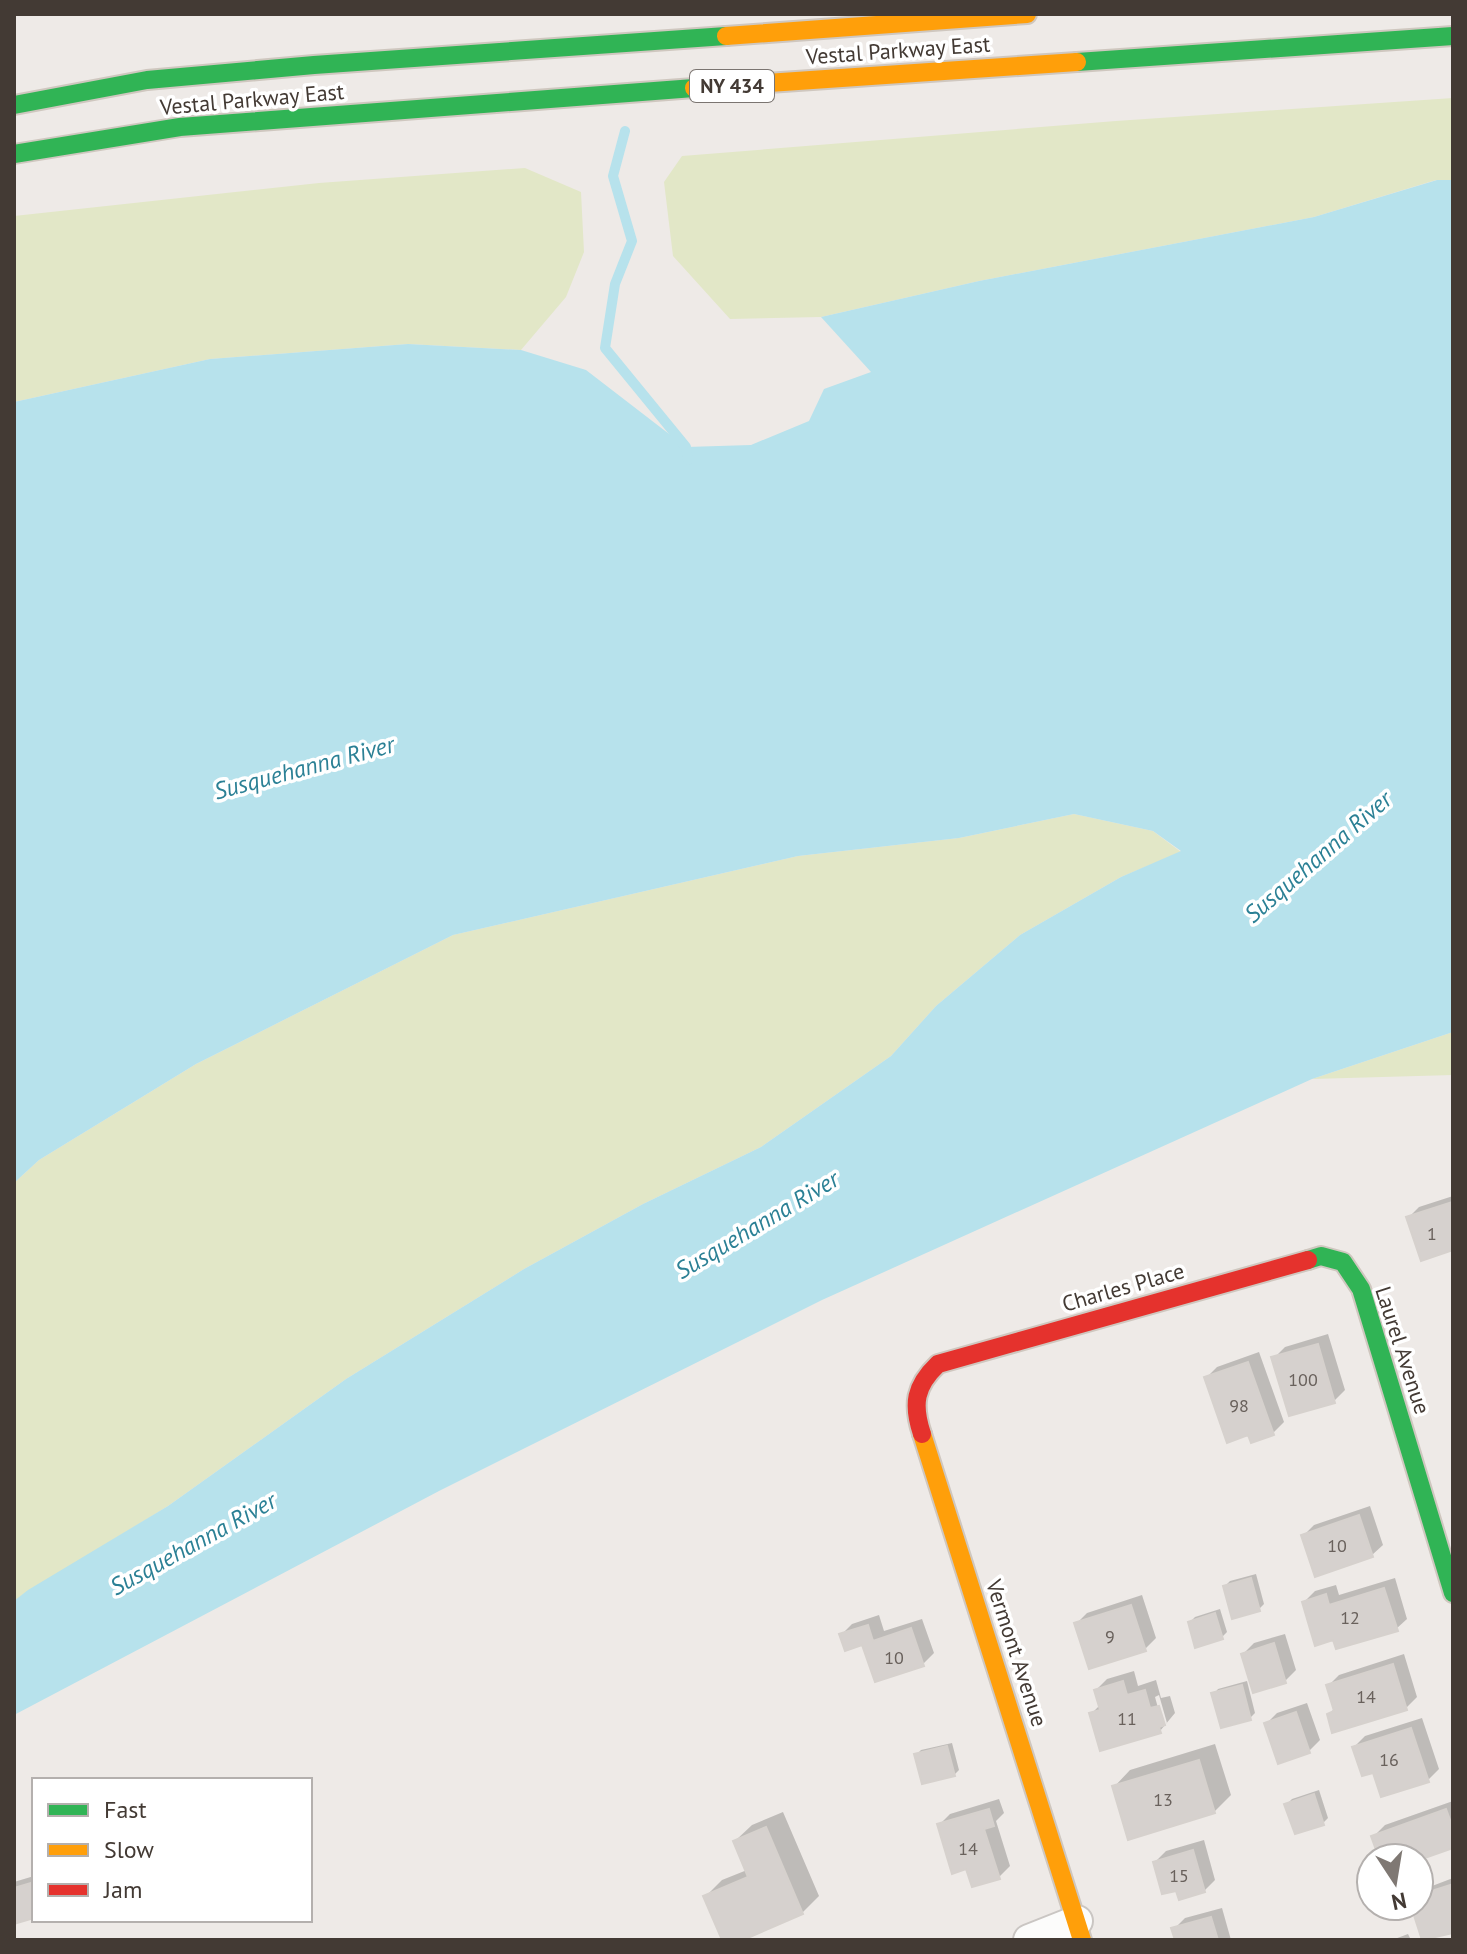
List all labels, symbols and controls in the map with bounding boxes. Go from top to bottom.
street label: Vestal Parkway East [804,30,992,70]
road number: NY 434 [690,70,774,102]
street label: Vestal Parkway East [158,77,346,121]
water label: Susquehanna River [210,728,400,807]
water label: Susquehanna River [1237,783,1400,929]
water label: Susquehanna River [669,1162,846,1286]
house number: 1 [1427,1222,1437,1245]
street label: Charles Place [1059,1256,1187,1318]
street label: Laurel Avenue [1369,1283,1437,1417]
house number: 100 [1288,1368,1318,1391]
house number: 98 [1229,1394,1249,1417]
water label: Susquehanna River [104,1484,283,1602]
house number: 10 [1327,1534,1347,1557]
street label: Vermont Avenue [980,1575,1054,1730]
house number: 12 [1340,1606,1360,1629]
house number: 9 [1105,1625,1115,1648]
house number: 10 [884,1646,904,1669]
house number: 14 [1356,1685,1376,1708]
house number: 11 [1117,1707,1137,1730]
house number: 16 [1379,1748,1399,1771]
legend [32,1778,312,1922]
house number: 13 [1153,1788,1173,1811]
text: Fast [104,1794,147,1825]
text: Slow [104,1834,154,1865]
house number: 14 [958,1837,978,1860]
north arrow [1355,1842,1435,1922]
house number: 15 [1169,1864,1189,1887]
text: Jam [103,1874,142,1905]
text: N [1389,1886,1409,1917]

